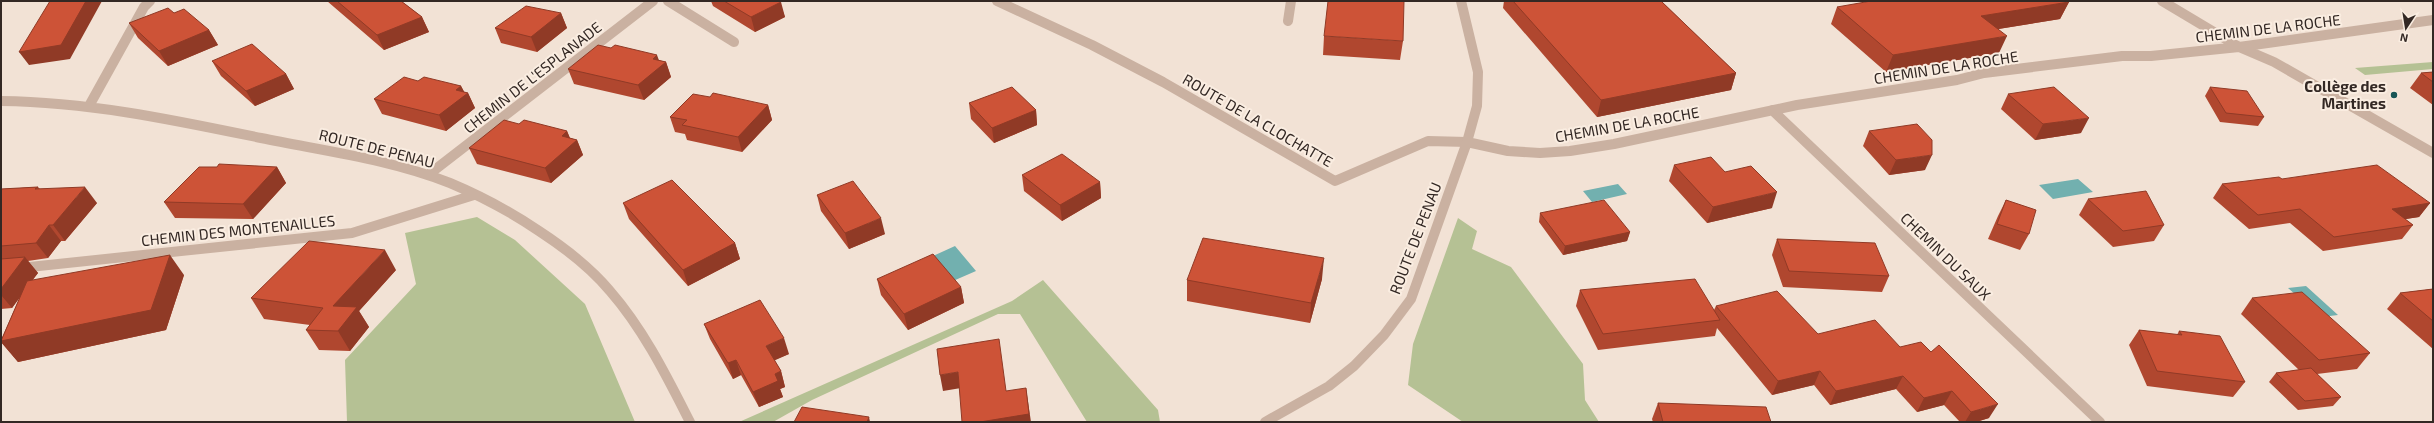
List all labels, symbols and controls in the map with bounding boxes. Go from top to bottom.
north arrow [2386,8,2426,48]
street label: CHEMIN DE LA ROCHE [2194,10,2342,46]
street label: CHEMIN DE L'ESPLANADE [459,18,605,136]
text: N [2399,31,2409,45]
street label: CHEMIN DE LA ROCHE [1873,47,2019,87]
street label: ROUTE DE LA CLOCHATTE [1180,70,1336,170]
place label: Collège des Martines [2304,77,2386,112]
marker: Collège des Martines [2389,90,2399,100]
street label: CHEMIN DE LA ROCHE [1554,102,1700,146]
street label: ROUTE DE PENAU [317,125,437,171]
street label: ROUTE DE PENAU [1385,179,1445,297]
street label: CHEMIN DU SAUX [1897,208,1995,304]
street label: CHEMIN DES MONTENAILLES [140,211,336,249]

